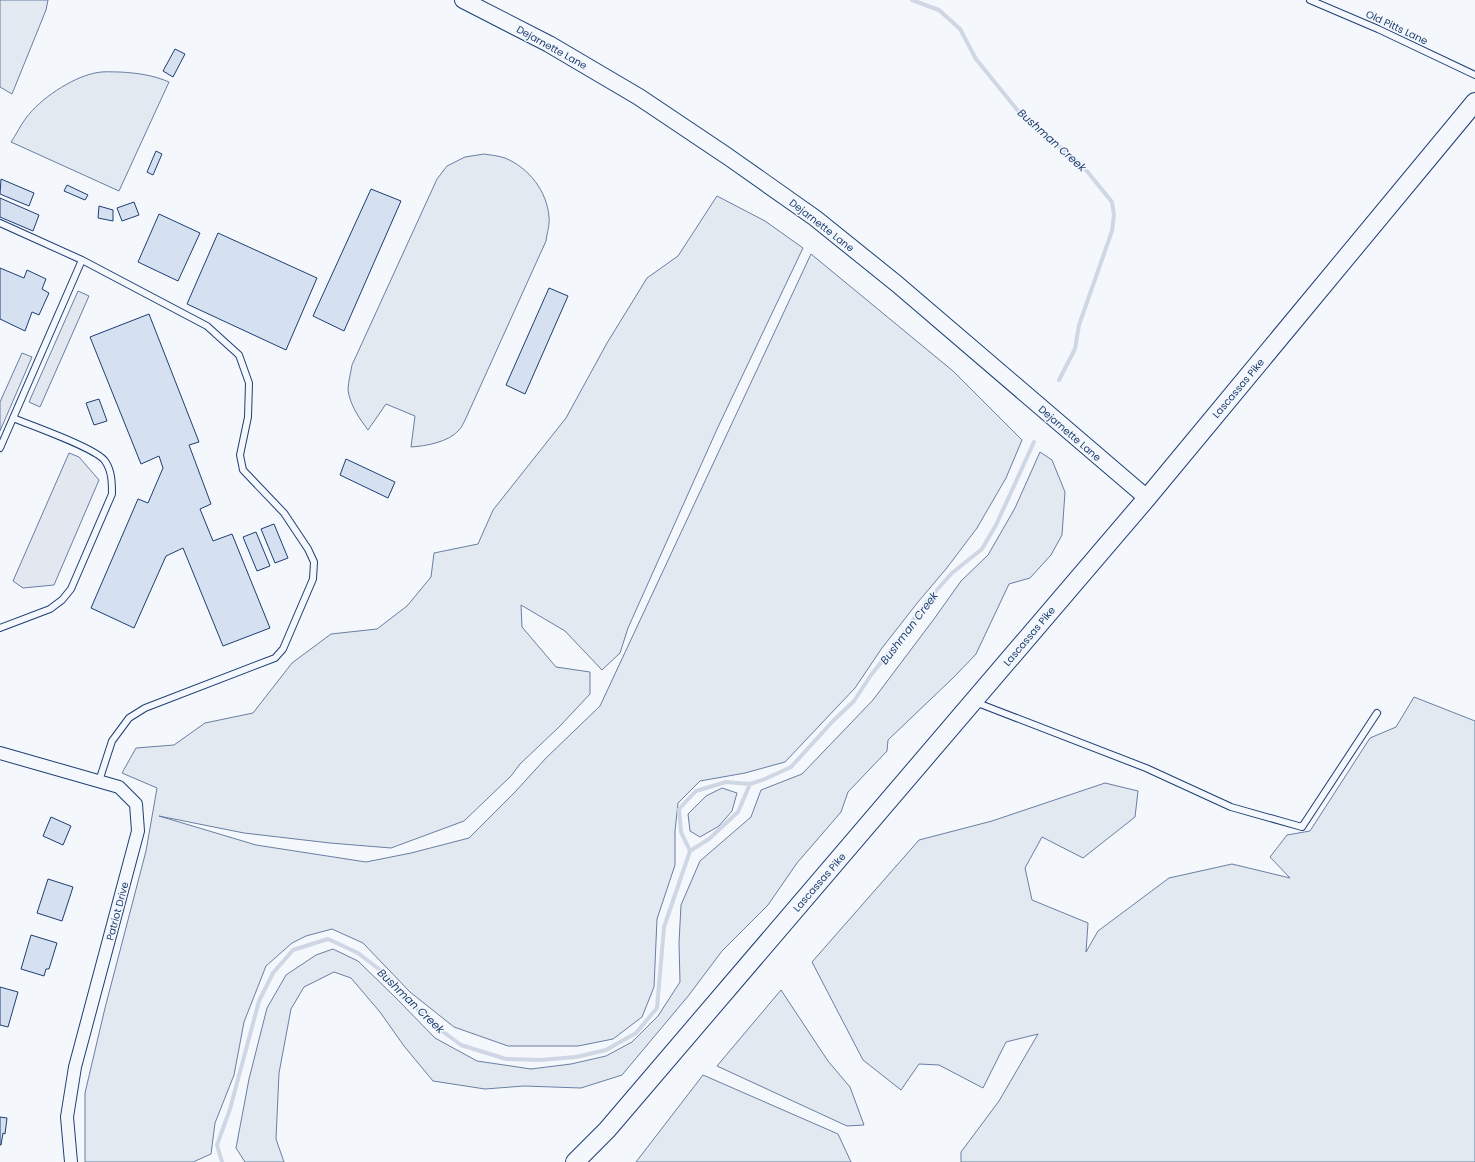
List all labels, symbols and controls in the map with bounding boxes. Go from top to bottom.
street label: Old Pitts Lane [1363,7,1430,48]
street label: Dejarnette Lane [514,22,590,73]
water label: Bushman Creek [1014,105,1091,176]
street label: Dejarnette Lane [786,195,857,256]
street label: Lascassas Pike [1209,355,1268,421]
street label: Dejarnette Lane [1035,402,1104,465]
water label: Bushman Creek [876,587,943,668]
street label: Lascassas Pike [1000,603,1059,669]
street label: Lascassas Pike [789,850,849,915]
street label: Patriot Drive [102,880,133,942]
water label: Bushman Creek [374,965,449,1038]

